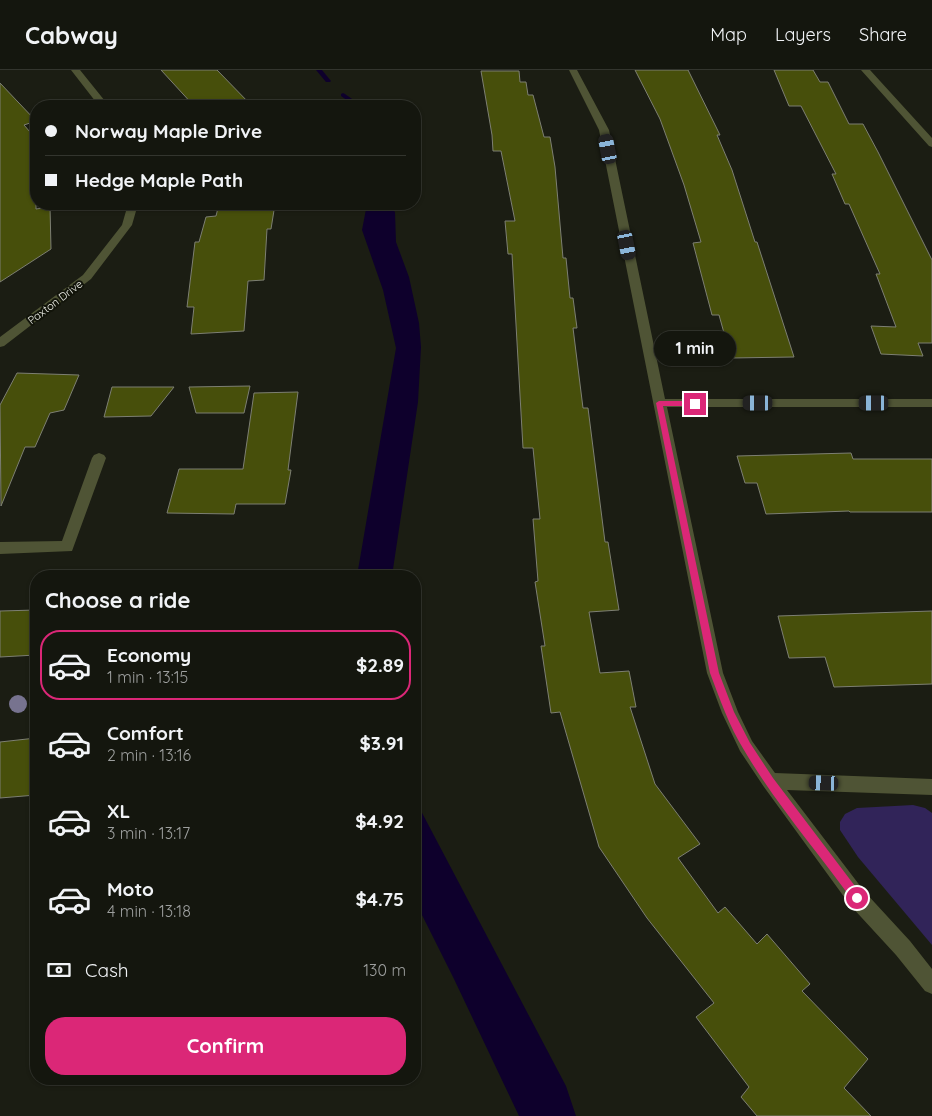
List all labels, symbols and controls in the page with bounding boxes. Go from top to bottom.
text: Cabway [25,20,118,50]
text: Map [710,23,747,46]
text: Layers [775,23,831,46]
text: Share [859,23,907,46]
text: Norway Maple Drive [75,119,262,143]
car [597,133,618,165]
text: Hedge Maple Path [75,168,243,192]
car [616,229,637,261]
street label: Paxton Drive [25,277,85,327]
callout: 1 min [654,332,736,366]
text: 1 min [676,338,714,358]
route end [684,393,706,415]
car [743,396,773,411]
car [859,396,889,411]
text: Choose a ride [45,586,190,614]
icon: car [47,643,92,688]
text: Economy [107,643,191,667]
text: $2.89 [356,653,404,677]
text: 1 min · 13:15 [107,667,188,687]
icon: car [47,721,92,766]
text: Comfort [107,721,184,745]
text: $3.91 [360,731,404,755]
text: 2 min · 13:16 [107,745,191,765]
car [808,775,839,791]
icon: car [47,799,92,844]
text: XL [107,799,130,823]
text: $4.92 [355,809,404,833]
text: 3 min · 13:17 [107,823,190,843]
icon: car [47,877,92,922]
text: Moto [107,877,154,901]
text: $4.75 [355,887,404,911]
route start [846,887,868,909]
text: 4 min · 13:18 [107,901,191,921]
icon: cash [45,956,73,984]
text: Cash [85,958,129,982]
text: 130 m [363,960,406,980]
button: Confirm [45,1017,406,1075]

